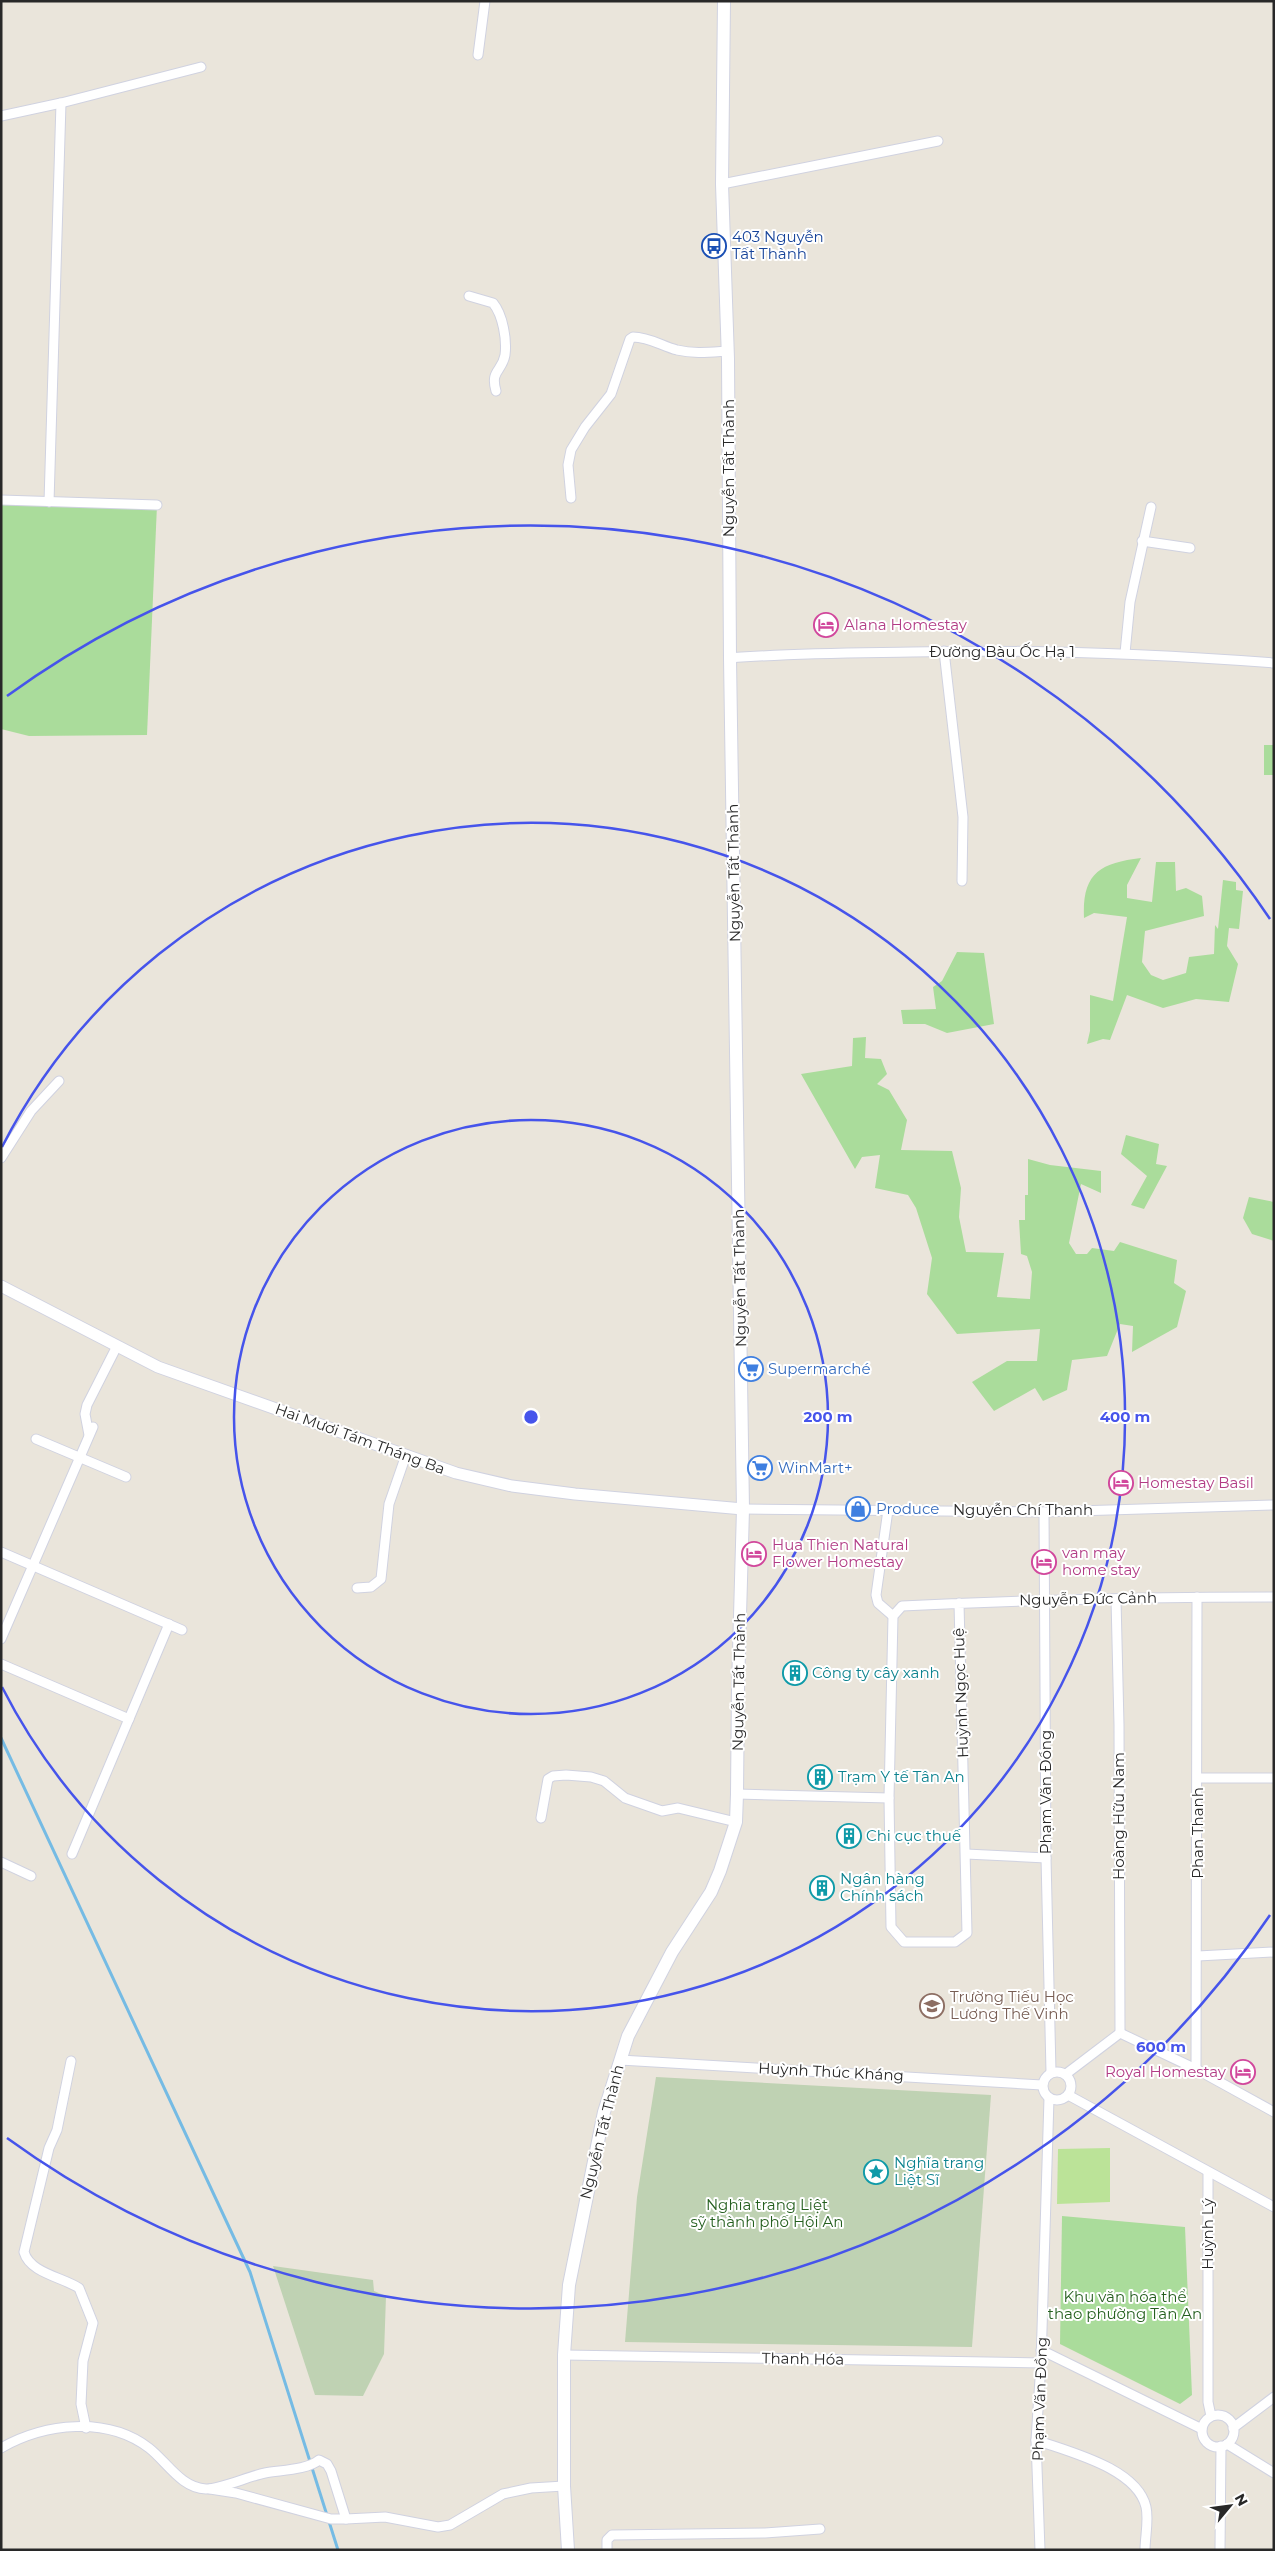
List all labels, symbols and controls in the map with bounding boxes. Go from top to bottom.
place label: 403 Nguyễn Tất Thành [732,227,824,263]
bus stop icon: 403 Nguyễn Tất Thành [701,233,727,259]
street label: Nguyễn Tất Thành [719,399,738,537]
hotel icon: Alana Homestay [813,612,839,638]
place label: Alana Homestay [844,615,968,634]
street label: Đường Bàu Ốc Hạ 1 [929,642,1075,661]
street label: Nguyễn Tất Thành [723,804,744,942]
street label: Nguyễn Tất Thành [729,1209,750,1347]
supermarket icon: Supermarché [738,1356,764,1382]
place label: Supermarché [768,1359,871,1378]
street label: Hai Mươi Tám Tháng Ba [273,1399,448,1478]
text: 200 m [803,1407,853,1426]
text: 400 m [1100,1407,1150,1426]
centre of rings [522,1408,540,1426]
supermarket icon: WinMart+ [747,1455,773,1481]
place label: WinMart+ [778,1458,853,1477]
hotel icon: Homestay Basil [1108,1470,1134,1496]
place label: Homestay Basil [1138,1473,1254,1492]
shop icon: Produce [845,1496,871,1522]
place label: Produce [876,1499,939,1518]
street label: Nguyễn Chí Thanh [953,1500,1093,1519]
place label: Hua Thien Natural Flower Homestay [772,1535,908,1571]
hotel icon: Hua Thien Natural Flower Homestay [741,1541,767,1567]
place label: van may home stay [1062,1543,1141,1579]
hotel icon: van may home stay [1031,1549,1057,1575]
street label: Nguyễn Đức Cảnh [1019,1588,1157,1609]
street label: Nguyễn Tất Thành [728,1613,749,1751]
street label: Huỳnh Ngọc Huệ [949,1628,972,1758]
building icon: Công ty cây xanh [782,1660,808,1686]
place label: Công ty cây xanh [812,1663,940,1682]
street label: Phạm Văn Đồng [1036,1730,1055,1854]
street label: Hoàng Hữu Nam [1109,1752,1128,1880]
building icon: Trạm Y tế Tân An [807,1764,833,1790]
place label: Trạm Y tế Tân An [838,1767,965,1786]
street label: Phan Thanh [1188,1787,1207,1879]
building icon: Chi cục thuế [836,1823,862,1849]
place label: Chi cục thuế [866,1826,962,1845]
place label: Ngân hàng Chính sách [840,1869,925,1905]
building icon: Ngân hàng Chính sách [809,1875,835,1901]
place label: Trường Tiếu Học Lương Thế Vinh [950,1987,1074,2023]
school or university icon: Trường Tiếu Học Lương Thế Vinh [919,1993,945,2019]
text: 600 m [1136,2037,1186,2056]
street label: Huỳnh Thúc Kháng [758,2058,904,2085]
hotel icon: Royal Homestay [1230,2059,1256,2085]
street label: Nguyễn Tất Thành [576,2062,627,2201]
place label: Royal Homestay [1105,2062,1227,2081]
place label: Nghĩa trang Liệt Sĩ [894,2153,984,2189]
place icon: Nghĩa trang Liệt Sĩ [863,2159,889,2185]
park label: Nghĩa trang Liệt sỹ thành phố Hội An [691,2195,843,2231]
street label: Huỳnh Lý [1198,2197,1217,2270]
park label: Khu văn hóa thể thao phường Tân An [1048,2287,1202,2323]
street label: Phạm Văn Đồng [1028,2336,1051,2462]
street label: Thanh Hóa [762,2348,844,2369]
north arrow [1205,2481,1255,2531]
text: N [1231,2490,1252,2509]

